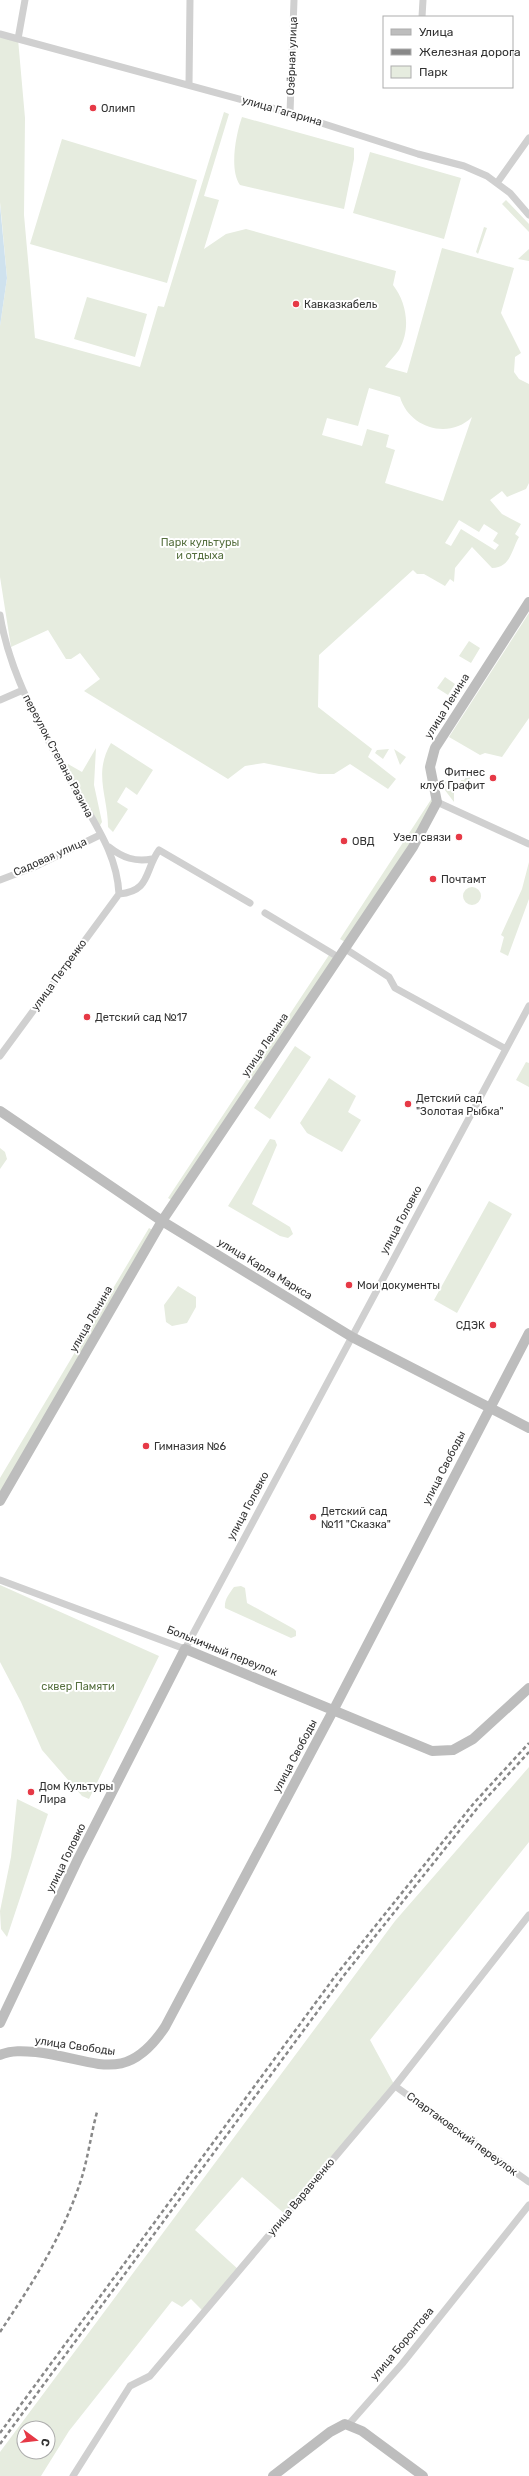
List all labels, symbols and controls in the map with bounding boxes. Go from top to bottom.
street label: Озёрная улица [284,16,300,96]
legend [383,16,513,88]
text: Улица [419,25,453,39]
text: Железная дорога [419,45,521,59]
text: Парк [419,65,448,79]
street label: улица Гагарина [240,93,324,129]
place label: Олимп [101,102,135,115]
marker: Олимп [88,103,98,113]
place label: Кавказкабель [304,298,378,311]
marker: Кавказкабель [291,299,301,309]
park label: Парк культуры и отдыха [161,536,239,562]
street label: улица Ленина [422,671,472,741]
street label: переулок Степана Разина [20,692,96,820]
place label: Фитнес клуб Графит [420,766,485,792]
marker: Фитнес клуб Графит [488,773,498,783]
place label: Узел связи [393,831,451,844]
marker: Узел связи [454,832,464,842]
street label: Садовая улица [11,835,89,879]
place label: ОВД [352,835,375,848]
marker: ОВД [339,836,349,846]
place label: Почтамт [441,873,486,886]
marker: Почтамт [428,874,438,884]
street label: улица Петренко [29,937,89,1013]
place label: Детский сад №17 [95,1011,188,1024]
street label: улица Ленина [239,1011,291,1079]
marker: Детский сад №17 [82,1012,92,1022]
place label: Детский сад "Золотая Рыбка" [416,1092,504,1118]
marker: Детский сад "Золотая Рыбка" [403,1099,413,1109]
street label: улица Головко [377,1184,425,1256]
street label: улица Карла Маркса [215,1236,315,1302]
place label: Мои документы [357,1279,440,1292]
marker: Мои документы [344,1280,354,1290]
street label: улица Ленина [67,1284,115,1354]
place label: СДЭК [456,1319,485,1332]
marker: СДЭК [488,1320,498,1330]
street label: улица Свободы [420,1429,468,1507]
place label: Гимназия №6 [154,1440,227,1453]
marker: Гимназия №6 [141,1441,151,1451]
street label: улица Головко [224,1470,272,1542]
place label: Детский сад №11 "Сказка" [321,1505,391,1531]
marker: Детский сад №11 "Сказка" [308,1512,318,1522]
street label: Больничный переулок [165,1623,279,1679]
park label: сквер Памяти [41,1680,115,1693]
street label: улица Свободы [270,1717,320,1795]
place label: Дом Культуры Лира [39,1780,113,1806]
marker: Дом Культуры Лира [26,1787,36,1797]
street label: улица Головко [44,1821,88,1895]
street label: улица Свободы [34,2034,116,2058]
street label: Спартаковский переулок [404,2089,520,2179]
street label: улица Варавченко [265,2156,337,2238]
street label: улица Боронтова [368,2305,436,2383]
north arrow [16,2420,56,2460]
text: С [38,2437,52,2448]

